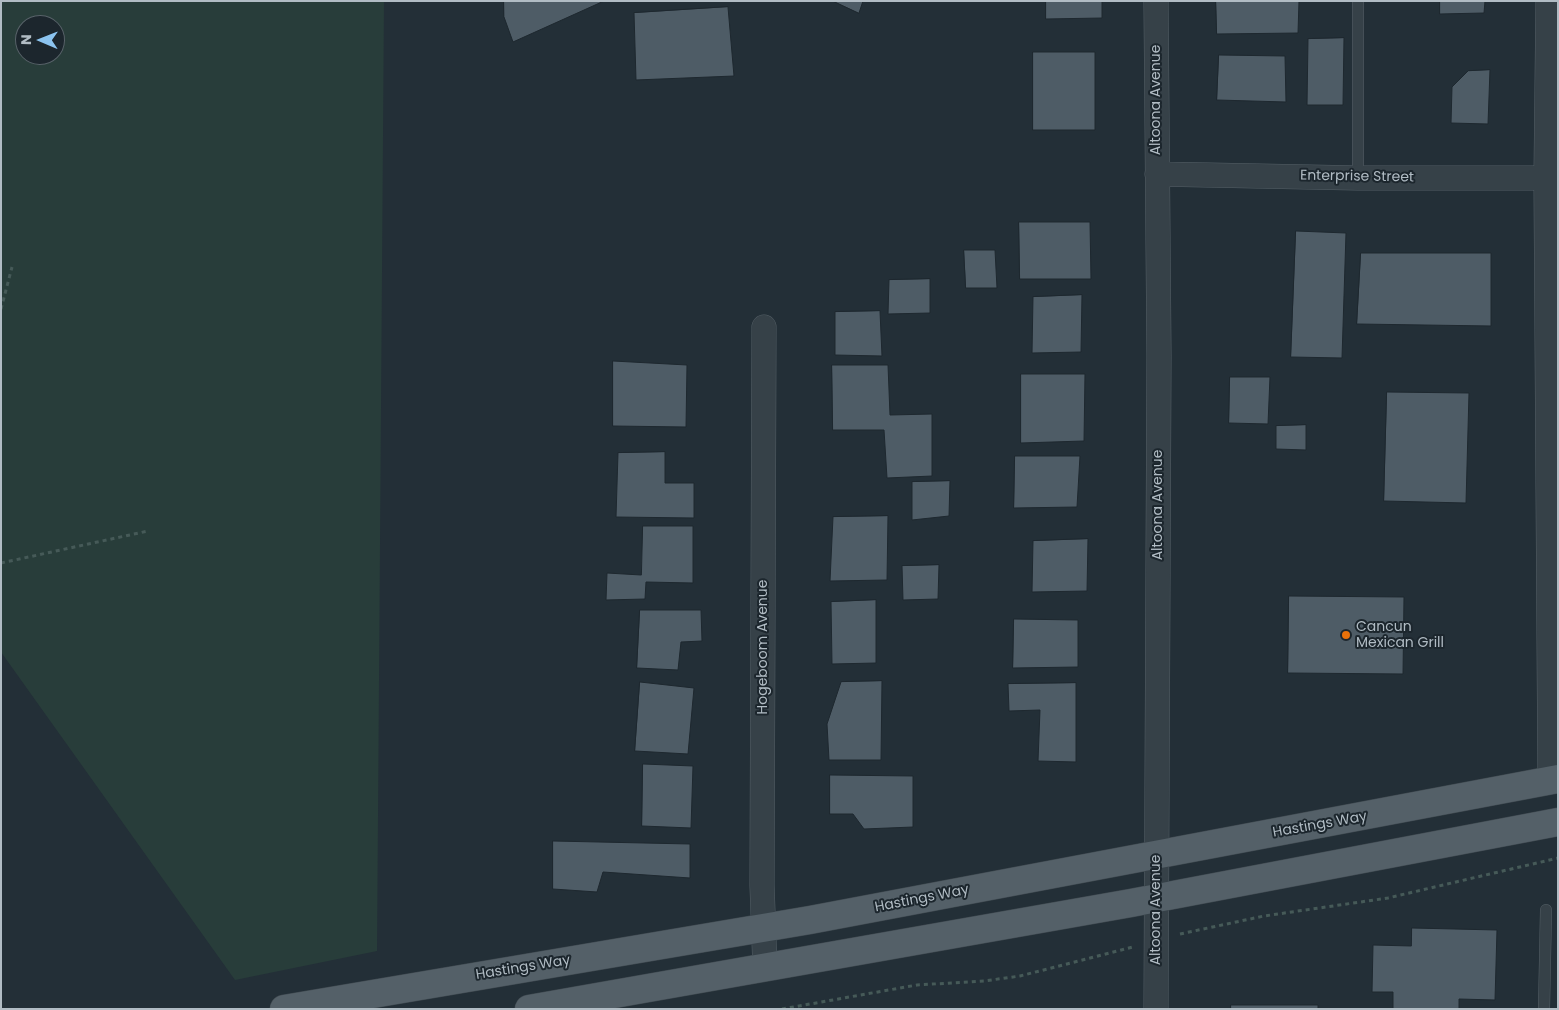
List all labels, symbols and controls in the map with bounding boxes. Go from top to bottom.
north arrow [15,15,65,65]
text: N [16,34,36,45]
street label: Altoona Avenue [1148,45,1164,155]
street label: Enterprise Street [1300,168,1414,186]
street label: Altoona Avenue [1150,450,1166,560]
street label: Hogeboom Avenue [755,580,771,714]
place label: Cancun Mexican Grill [1356,619,1444,652]
marker: Cancun Mexican Grill [1340,629,1352,641]
street label: Hastings Way [1272,808,1368,842]
street label: Altoona Avenue [1148,855,1164,965]
street label: Hastings Way [874,882,970,916]
street label: Hastings Way [475,952,571,984]

